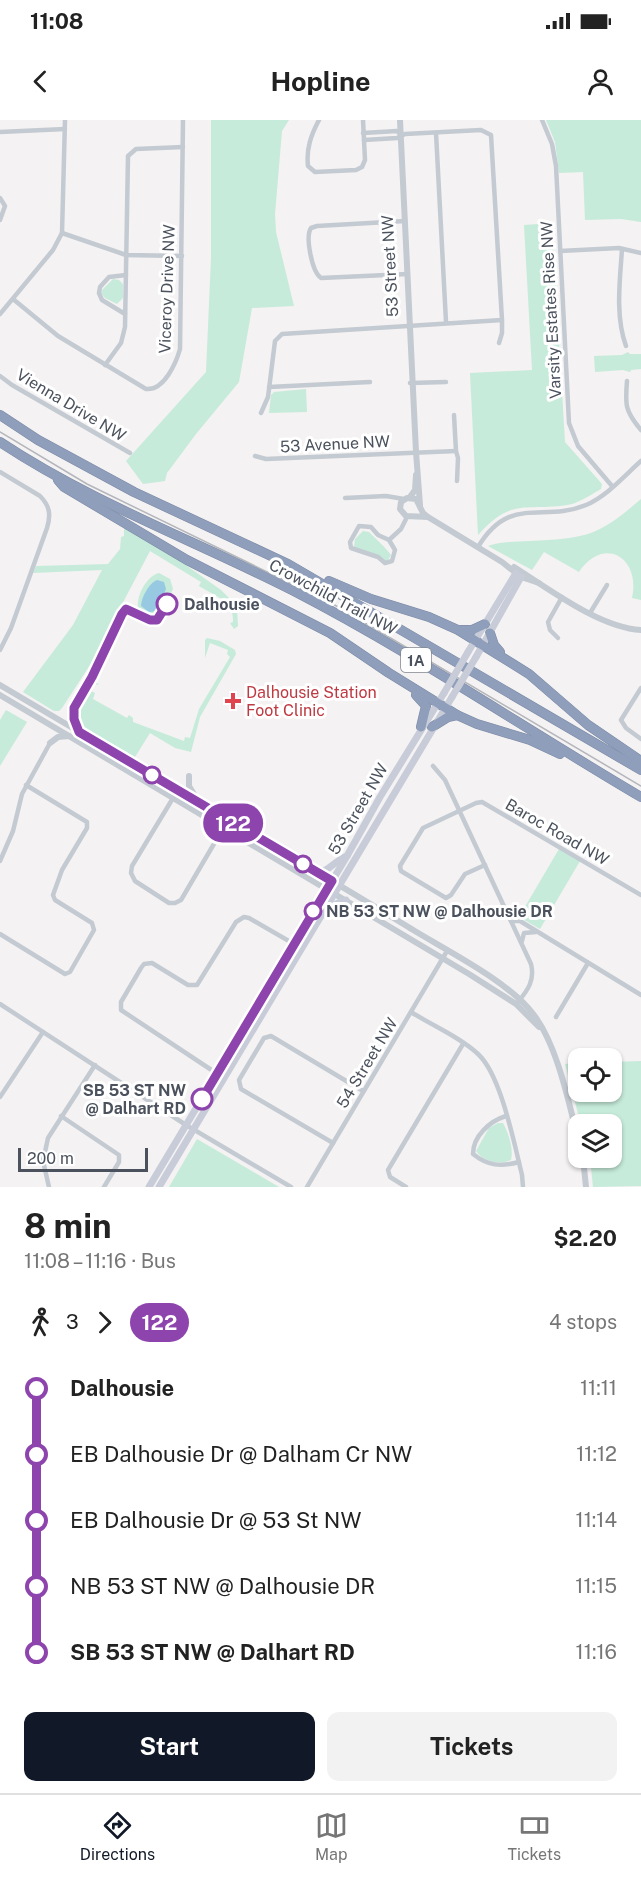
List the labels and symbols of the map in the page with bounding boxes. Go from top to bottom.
street label: 53 Street NW [378,214,402,318]
street label: Varsity Estates Rise NW [537,221,565,399]
street label: Viceroy Drive NW [155,224,179,354]
street label: Vienna Drive NW [13,365,129,445]
street label: 53 Avenue NW [279,432,391,456]
street label: Crowchild Trail NW [266,555,400,639]
marker: Dalhousie [156,593,178,615]
place label: Dalhousie [184,595,260,614]
road number: 1A [401,648,431,672]
place label: Dalhousie Station Foot Clinic [246,683,377,720]
marker: Dalhousie Station Foot Clinic [224,692,242,710]
street label: 53 Street NW [324,760,392,858]
unlabelled marker [143,766,161,784]
street label: Baroc Road NW [502,795,612,869]
line badge: 122 [198,804,268,842]
unlabelled marker [294,855,312,873]
marker: NB 53 ST NW @ Dalhousie DR [304,902,322,920]
place label: NB 53 ST NW @ Dalhousie DR [326,902,553,921]
street label: 54 Street NW [333,1014,401,1112]
place label: SB 53 ST NW @ Dalhart RD [83,1081,186,1118]
marker: SB 53 ST NW @ Dalhart RD [191,1088,213,1110]
scale bar [18,1145,148,1172]

